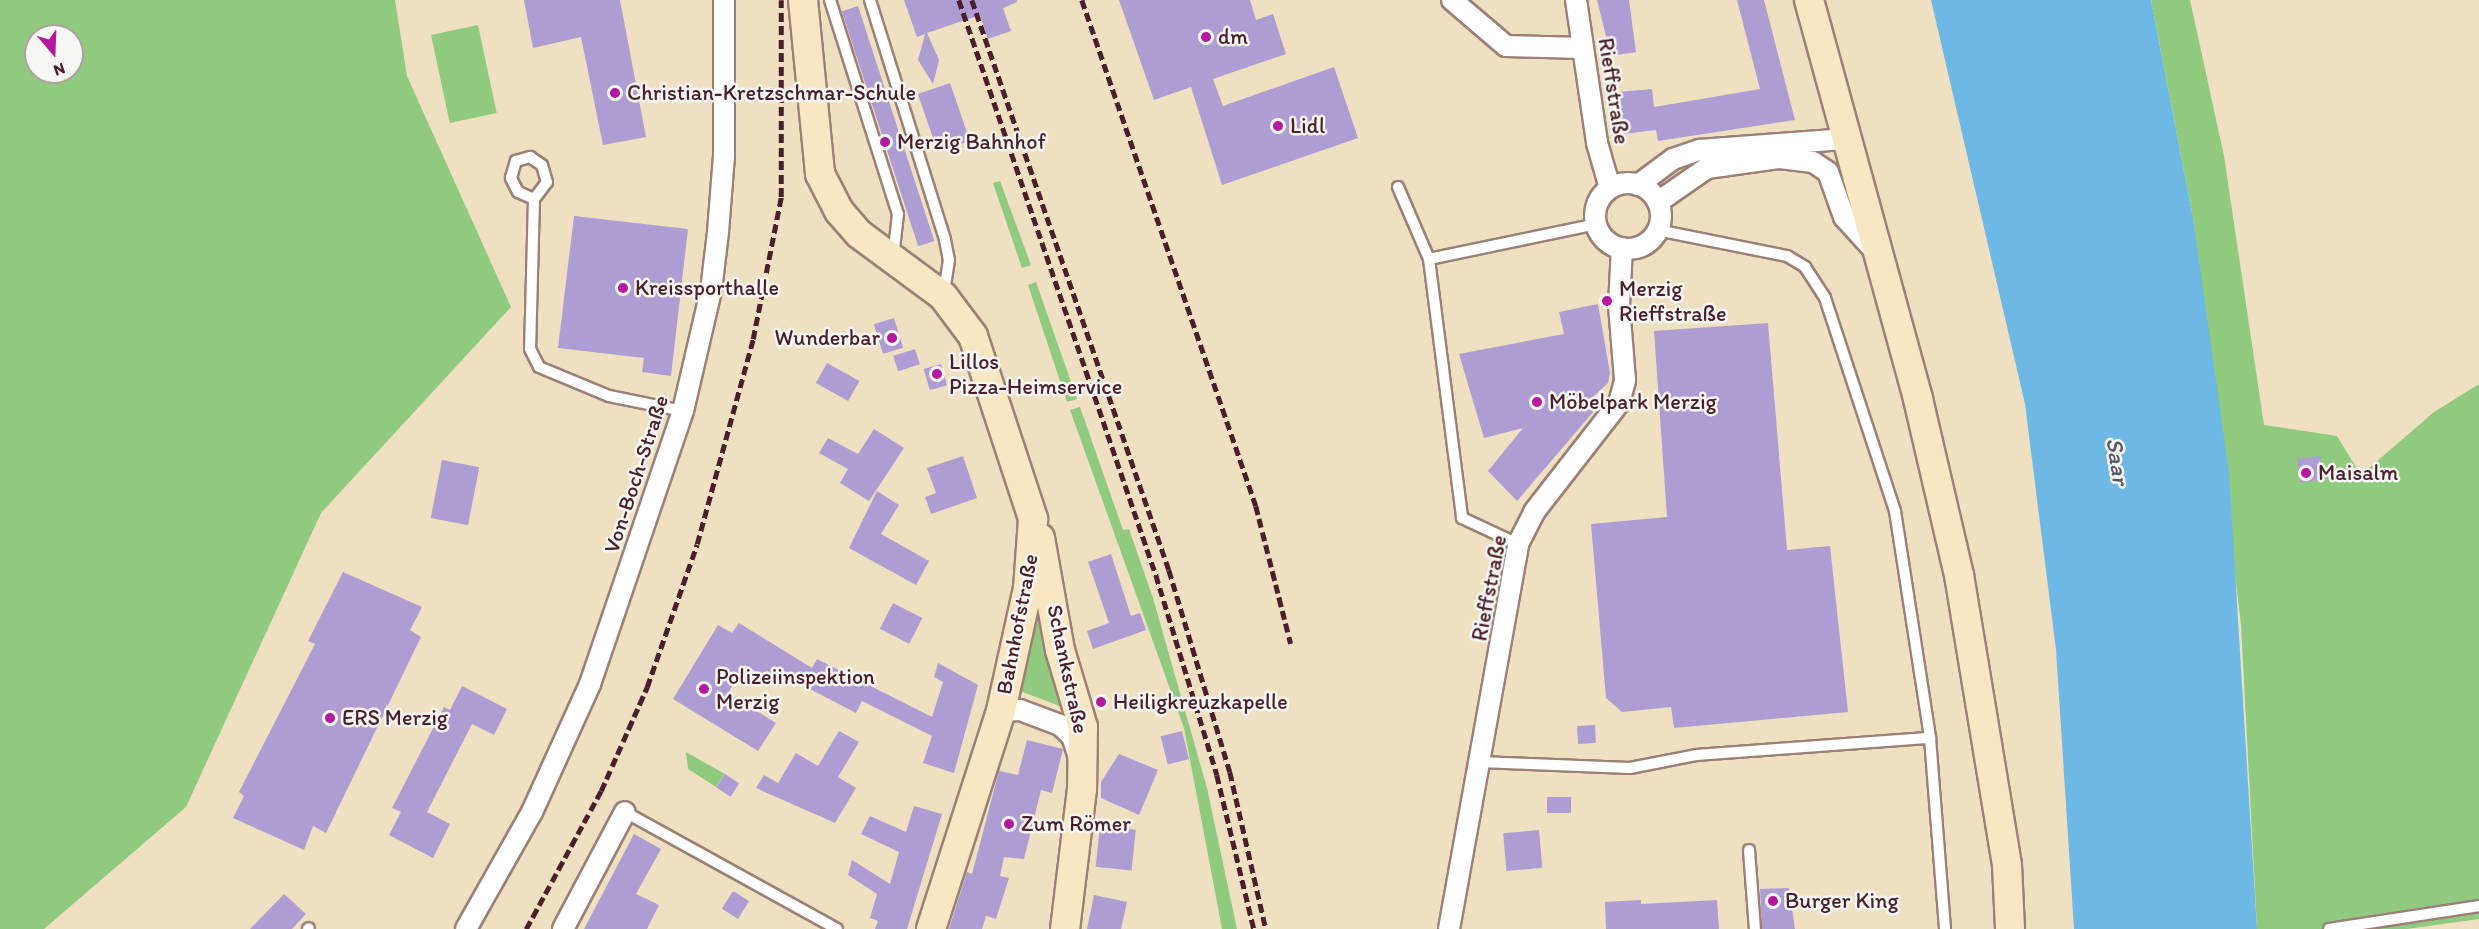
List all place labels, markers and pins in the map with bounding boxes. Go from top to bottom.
place label: dm [1218,24,1248,50]
marker: dm [1199,30,1213,44]
place label: Christian-Kretzschmar-Schule [627,80,916,106]
marker: Christian-Kretzschmar-Schule [608,86,622,100]
place label: Lidl [1290,113,1325,139]
marker: Lidl [1271,119,1285,133]
place label: Merzig Bahnhof [897,129,1046,155]
marker: Merzig Bahnhof [878,135,892,149]
place label: Kreissporthalle [635,275,779,301]
place label: Merzig Rieffstraße [1619,275,1727,326]
marker: Kreissporthalle [616,281,630,295]
marker: Merzig Rieffstraße [1600,294,1614,308]
place label: Wunderbar [774,325,880,351]
marker: Wunderbar [885,331,899,345]
place label: Lillos Pizza-Heimservice [949,348,1122,400]
marker: Lillos Pizza-Heimservice [930,367,944,381]
place label: Möbelpark Merzig [1549,389,1717,415]
marker: Möbelpark Merzig [1530,395,1544,409]
place label: Maisalm [2318,460,2398,486]
marker: Maisalm [2299,466,2313,480]
place label: Polizeiinspektion Merzig [716,663,875,714]
marker: Polizeiinspektion Merzig [697,682,711,696]
place label: Heiligkreuzkapelle [1113,689,1288,715]
marker: Heiligkreuzkapelle [1094,695,1108,709]
place label: ERS Merzig [342,705,448,731]
marker: ERS Merzig [323,711,337,725]
place label: Zum Römer [1021,811,1131,837]
marker: Zum Römer [1002,817,1016,831]
place label: Burger King [1785,888,1899,914]
marker: Burger King [1766,894,1780,908]

